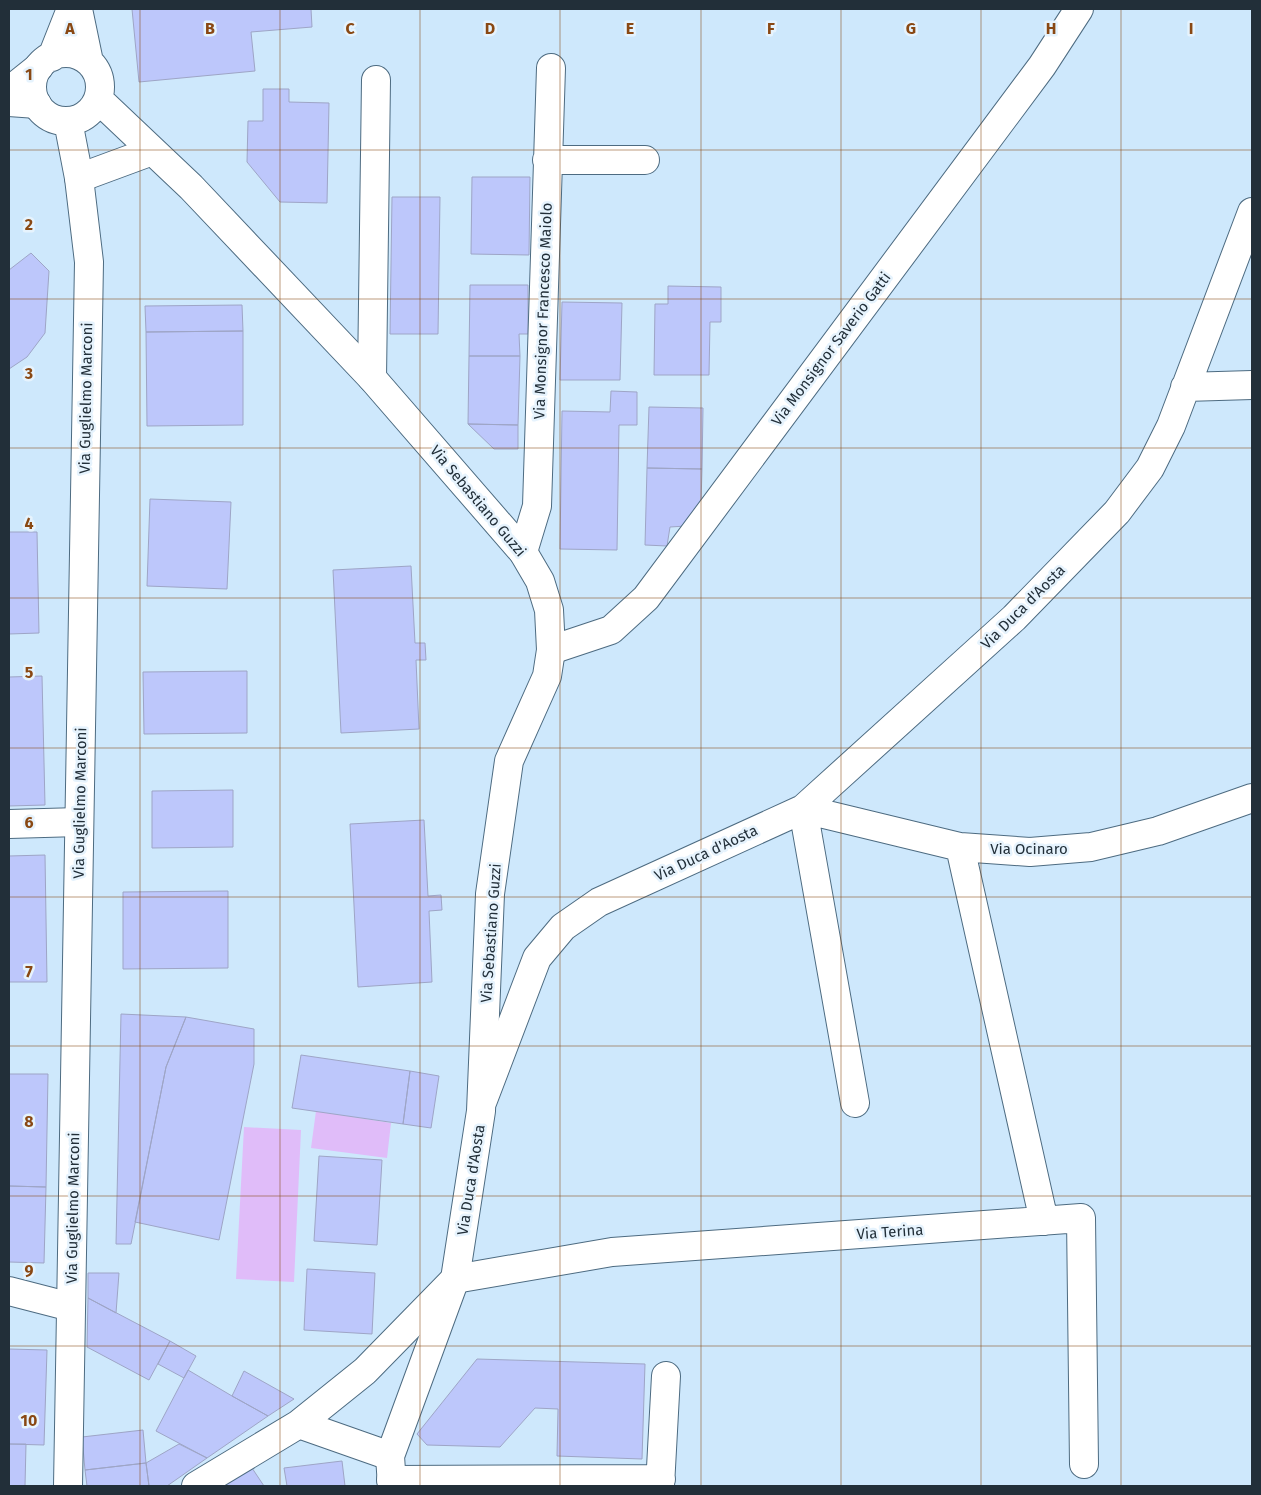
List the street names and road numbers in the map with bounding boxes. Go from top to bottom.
street label: Via Monsignor Francesco Maiolo [530,202,556,420]
street label: Via Monsignor Saverio Gatti [767,269,895,429]
street label: Via Guglielmo Marconi [76,322,96,474]
street label: Via Sebastiano Guzzi [426,442,530,560]
street label: Via Duca d'Aosta [977,561,1069,653]
street label: Via Guglielmo Marconi [70,727,90,879]
street label: Via Duca d'Aosta [651,821,761,885]
street label: Via Ocinaro [990,840,1068,858]
street label: Via Sebastiano Guzzi [477,863,505,1003]
street label: Via Duca d'Aosta [453,1123,489,1237]
street label: Via Guglielmo Marconi [63,1132,83,1284]
street label: Via Terina [856,1221,924,1243]

